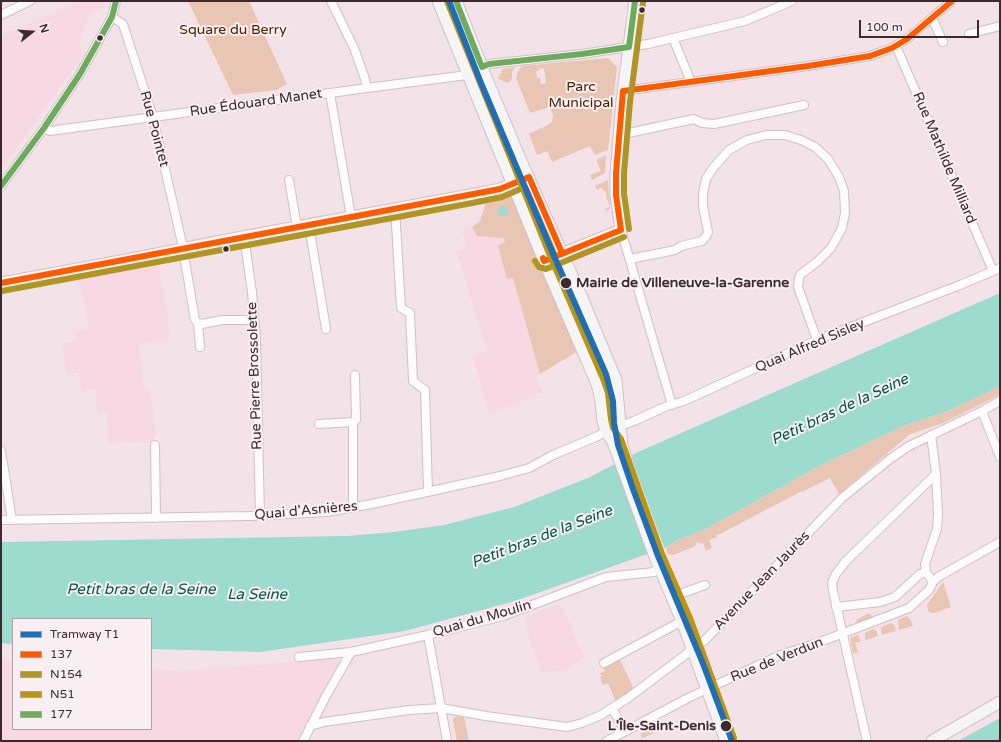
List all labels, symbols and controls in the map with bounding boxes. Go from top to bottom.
unlabelled marker [637,5,647,15]
north arrow [12,12,52,52]
scale bar [861,12,981,38]
text: 100 m [866,20,903,34]
text: N [36,22,51,34]
park label: Square du Berry [179,22,287,38]
unlabelled marker [95,33,105,43]
park label: Parc Municipal [548,79,614,112]
street label: Rue Édouard Manet [189,85,323,121]
street label: Rue Pointet [136,89,172,169]
street label: Rue Mathilde Milliard [909,89,979,227]
unlabelled marker [221,244,231,254]
place label: Mairie de Villeneuve-la-Garenne [576,275,789,291]
marker: Mairie de Villeneuve-la-Garenne [559,276,573,290]
street label: Rue Pierre Brossolette [244,302,266,450]
street label: Quai Alfred Sisley [753,315,867,377]
water label: Petit bras de la Seine [769,370,911,450]
street label: Quai d'Asnières [254,498,358,524]
water label: Petit bras de la Seine [469,502,615,572]
street label: Avenue Jean Jaurès [710,528,814,634]
water label: Petit bras de la Seine [66,581,216,599]
water label: La Seine [227,586,287,604]
street label: Quai du Moulin [431,597,533,641]
legend [12,618,152,730]
text: Tramway T1 [50,627,119,641]
street label: Rue de Verdun [728,634,826,686]
text: 137 [50,647,73,661]
text: N154 [50,667,82,681]
text: N51 [50,687,75,701]
text: 177 [50,707,73,721]
place label: L'Île-Saint-Denis [608,718,716,734]
marker: L'Île-Saint-Denis [719,719,733,733]

